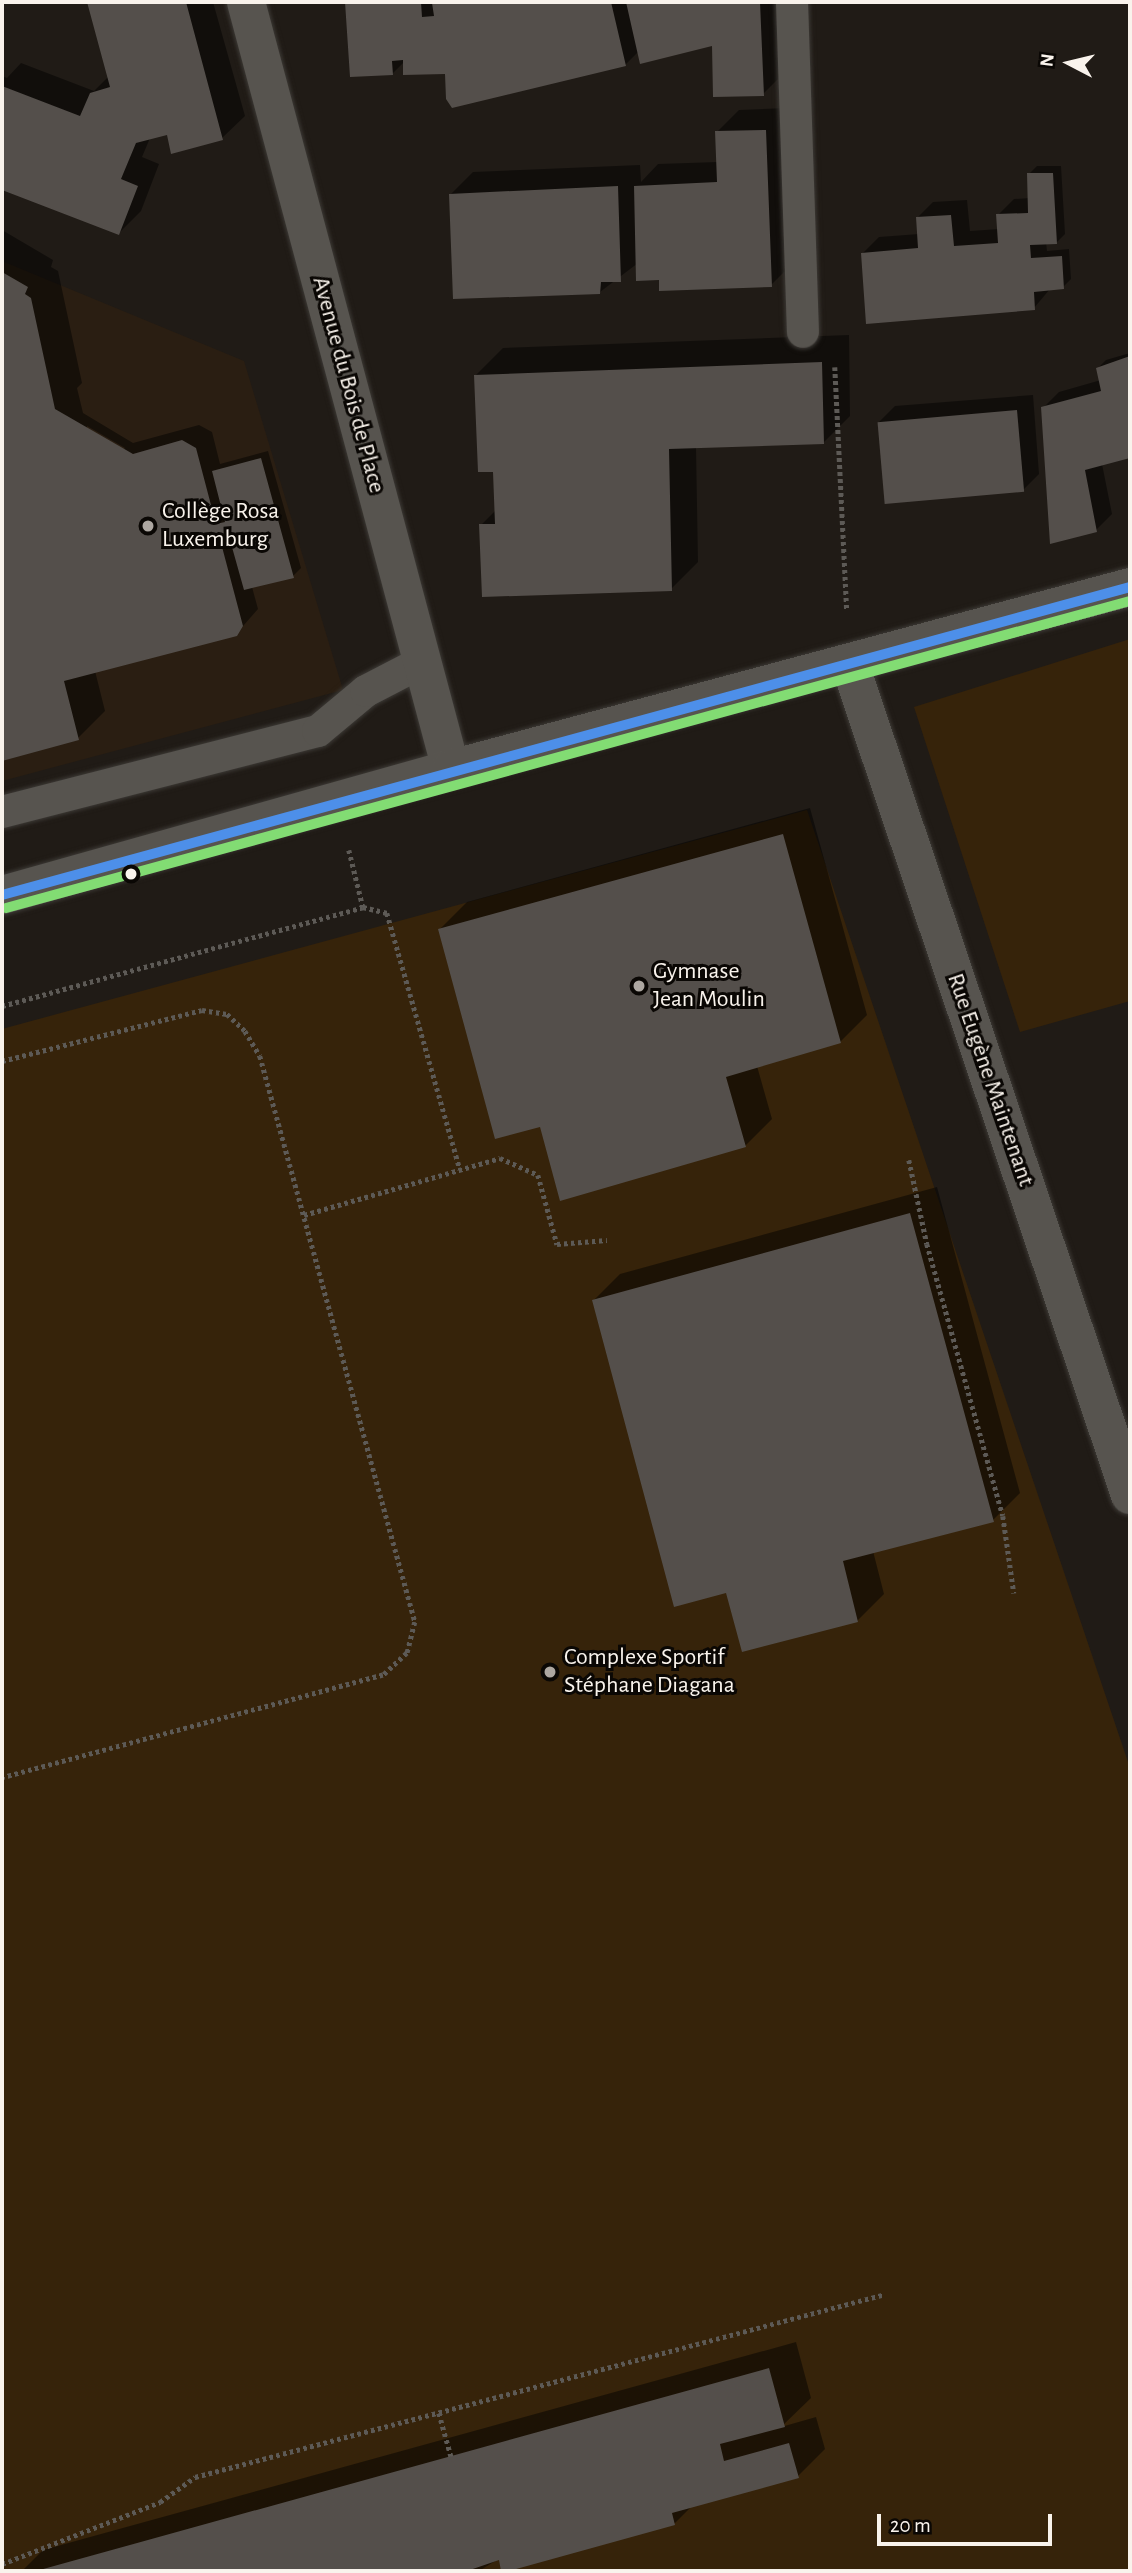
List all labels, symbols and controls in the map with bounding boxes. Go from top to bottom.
north arrow [1034,28,1104,98]
text: N [1037,53,1058,68]
street label: Avenue du Bois de Place [305,274,391,496]
place label: Collège Rosa Luxemburg [162,498,279,554]
marker: Collège Rosa Luxemburg [140,518,156,534]
unlabelled marker [124,867,138,881]
place label: Gymnase Jean Moulin [653,958,765,1014]
street label: Rue Eugène Maintenant [940,970,1040,1190]
marker: Gymnase Jean Moulin [631,978,647,994]
place label: Complexe Sportif Stéphane Diagana [564,1644,735,1700]
marker: Complexe Sportif Stéphane Diagana [542,1664,558,1680]
scale bar [880,2500,1055,2544]
text: 20 m [890,2515,931,2536]

